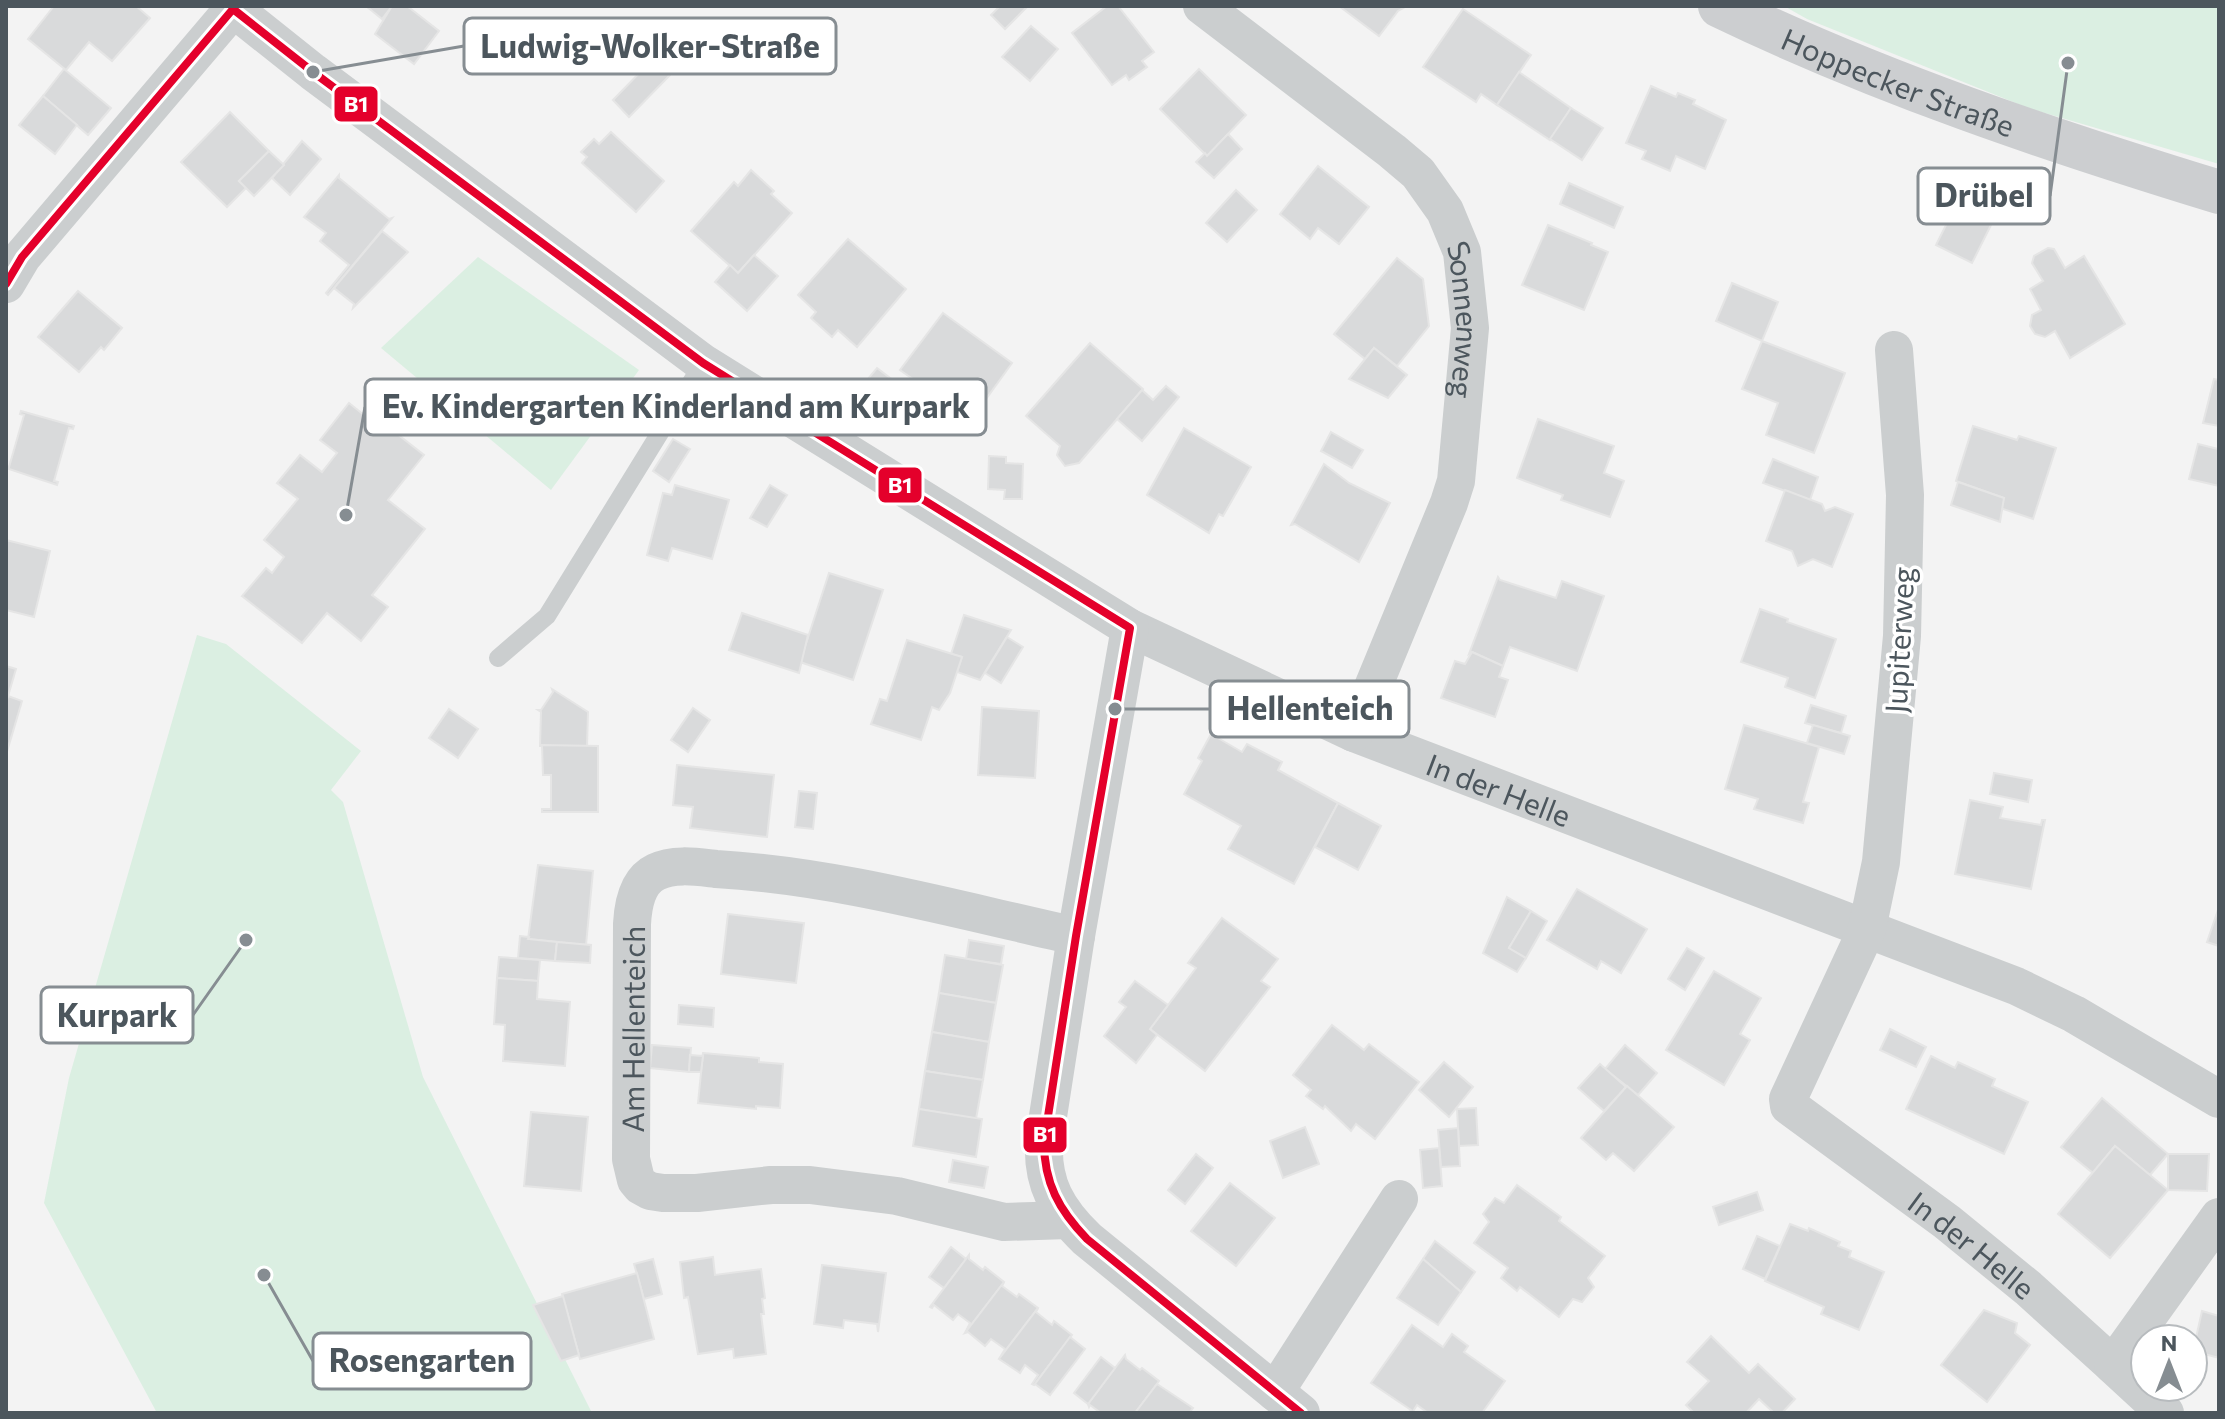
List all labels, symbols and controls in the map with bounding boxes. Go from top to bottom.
callout: Ludwig-Wolker-Straße [464,18,836,74]
street label: Hoppecker Straße [1777,19,2020,143]
text: Ludwig-Wolker-Straße [480,25,820,65]
line badge: B1 [333,85,379,123]
text: B1 [344,90,368,117]
callout: Drübel [1918,168,2050,224]
text: Drübel [1934,174,2034,214]
street label: Sonnenweg [1441,235,1489,400]
callout: Ev. Kindergarten Kinderland am Kurpark [365,379,986,435]
text: Ev. Kindergarten Kinderland am Kurpark [382,385,971,425]
line badge: B1 [877,466,923,504]
text: B1 [888,471,912,498]
street label: Jupiterweg [1876,566,1920,714]
callout: Hellenteich [1210,681,1409,737]
text: Hellenteich [1227,687,1393,727]
street label: In der Helle [1422,744,1577,833]
street label: Am Hellenteich [613,926,650,1133]
callout: Kurpark [41,987,193,1043]
text: Kurpark [57,994,178,1034]
line badge: B1 [1022,1116,1068,1154]
text: B1 [1033,1120,1057,1147]
street label: In der Helle [1902,1182,2044,1305]
north arrow [2129,1323,2209,1403]
text: N [2161,1329,2177,1356]
callout: Rosengarten [313,1333,531,1389]
text: Rosengarten [329,1339,515,1379]

